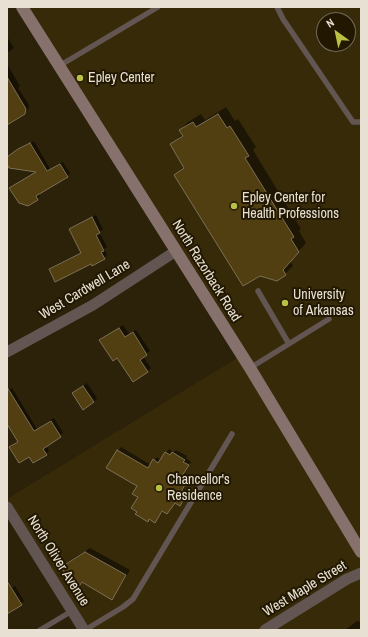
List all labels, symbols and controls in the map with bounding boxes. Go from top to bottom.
north arrow [316,12,356,52]
text: N [323,15,337,30]
place label: Epley Center [88,70,154,86]
marker: Epley Center [75,73,85,83]
place label: Epley Center for Health Professions [242,190,339,222]
marker: Epley Center for Health Professions [229,201,239,211]
street label: North Razorback Road [168,217,244,325]
street label: West Cardwell Lane [37,256,133,324]
place label: University of Arkansas [293,287,354,320]
marker: University of Arkansas [280,298,290,308]
place label: Chancellor's Residence [167,472,230,504]
marker: Chancellor's Residence [154,483,164,493]
street label: North Oliver Avenue [23,513,93,609]
street label: West Maple Street [260,558,350,620]

